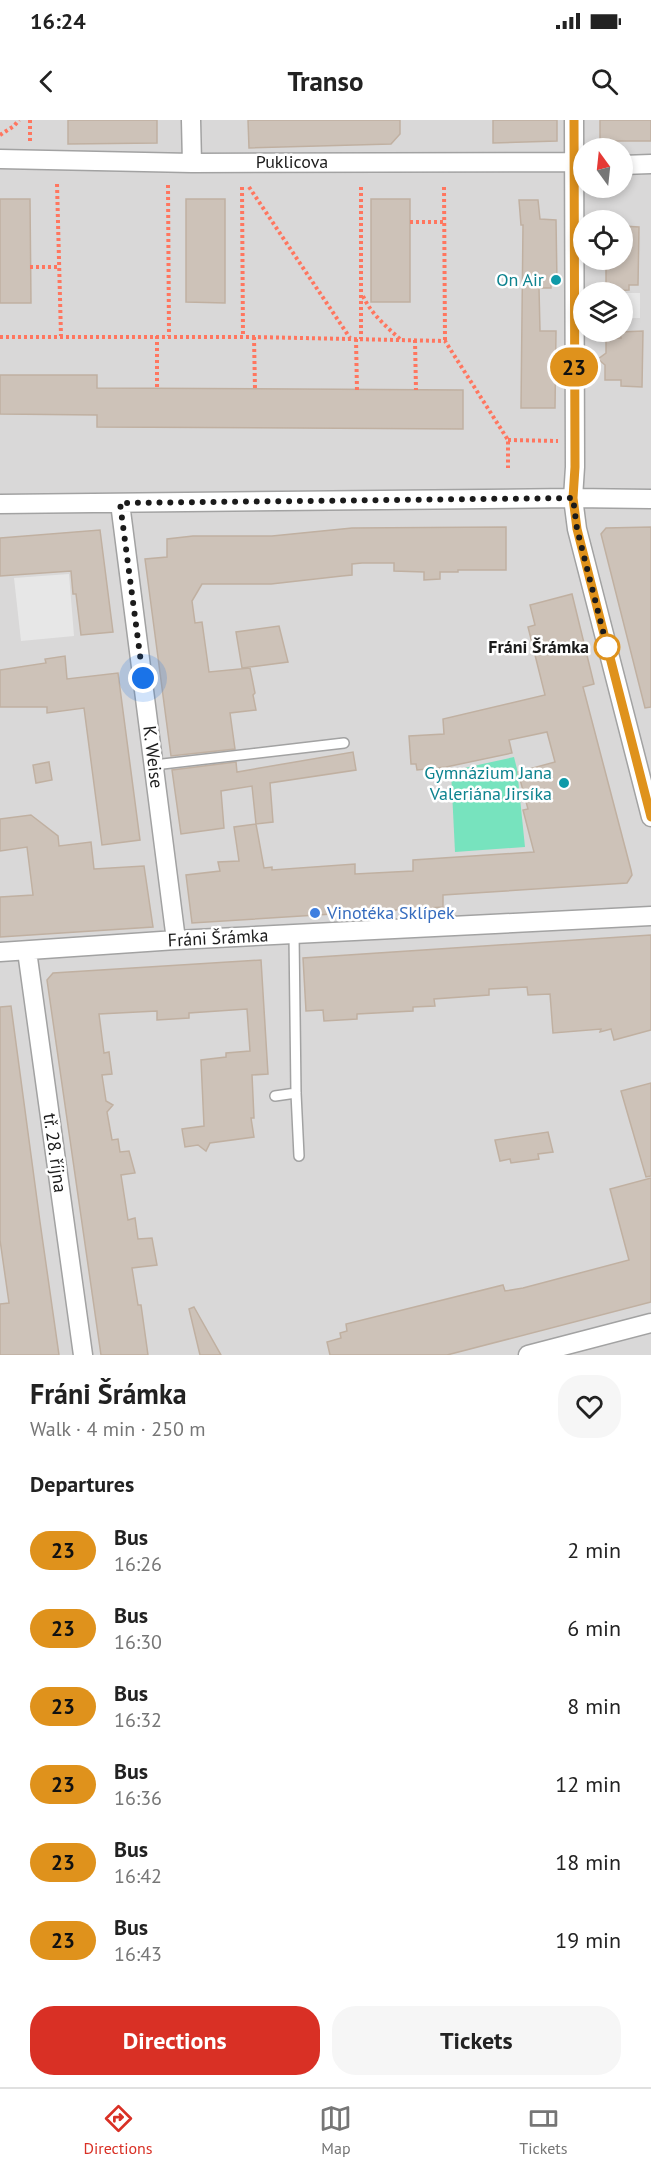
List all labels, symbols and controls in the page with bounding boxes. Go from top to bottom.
text: 16:24 [30,7,86,35]
text: Transo [288,64,363,98]
icon: back [30,65,63,98]
icon: search [588,65,621,98]
north arrow [573,138,633,198]
map controls [573,138,633,342]
street label: Puklicova [256,150,328,173]
button: locate [573,210,633,270]
place label: On Air [496,268,544,291]
marker: On Air [549,273,563,287]
button: layers [573,282,633,342]
line badge: 23 [547,348,601,386]
text: 23 [562,354,586,381]
marker: Fráni Šrámka [594,634,620,660]
place label: Fráni Šrámka [488,635,589,658]
your location [128,663,158,693]
street label: K. Weise [138,724,169,789]
place label: Gymnázium Jana Valeriána Jirsíka [424,761,552,805]
marker: Gymnázium Jana Valeriána Jirsíka [557,776,571,790]
place label: Vinotéka Sklípek [326,901,455,924]
marker: Vinotéka Sklípek [308,906,322,920]
street label: Fráni Šrámka [167,923,269,952]
street label: tř. 28. října [39,1112,72,1194]
text: Fráni Šrámka [30,1375,187,1412]
button: heart [558,1375,621,1438]
text: Walk · 4 min · 250 m [30,1416,206,1442]
text: Departures [30,1470,134,1498]
text: Bus [114,1523,148,1551]
text: 2 min [567,1536,621,1564]
text: 23 [51,1537,75,1564]
text: 16:26 [114,1551,162,1577]
text: Bus [114,1601,148,1629]
text: 6 min [567,1614,621,1642]
text: 23 [51,1615,75,1642]
text: 16:30 [114,1629,162,1655]
text: Bus [114,1679,148,1707]
text: 8 min [567,1692,621,1720]
text: 23 [51,1693,75,1720]
text: 16:32 [114,1707,162,1733]
text: Bus [114,1757,148,1785]
text: 12 min [555,1770,621,1798]
text: 23 [51,1771,75,1798]
text: 16:36 [114,1785,162,1811]
text: Bus [114,1835,148,1863]
text: 18 min [555,1848,621,1876]
text: 23 [51,1849,75,1876]
text: 16:42 [114,1863,162,1889]
text: Bus [114,1913,148,1941]
text: 19 min [555,1926,621,1954]
text: 23 [51,1927,75,1954]
text: 16:43 [114,1941,162,1967]
button: Directions [30,2006,320,2075]
button: Tickets [332,2006,621,2075]
tab: Directions [83,2102,153,2158]
tab: Map [319,2102,352,2158]
tab: Tickets [519,2102,568,2158]

